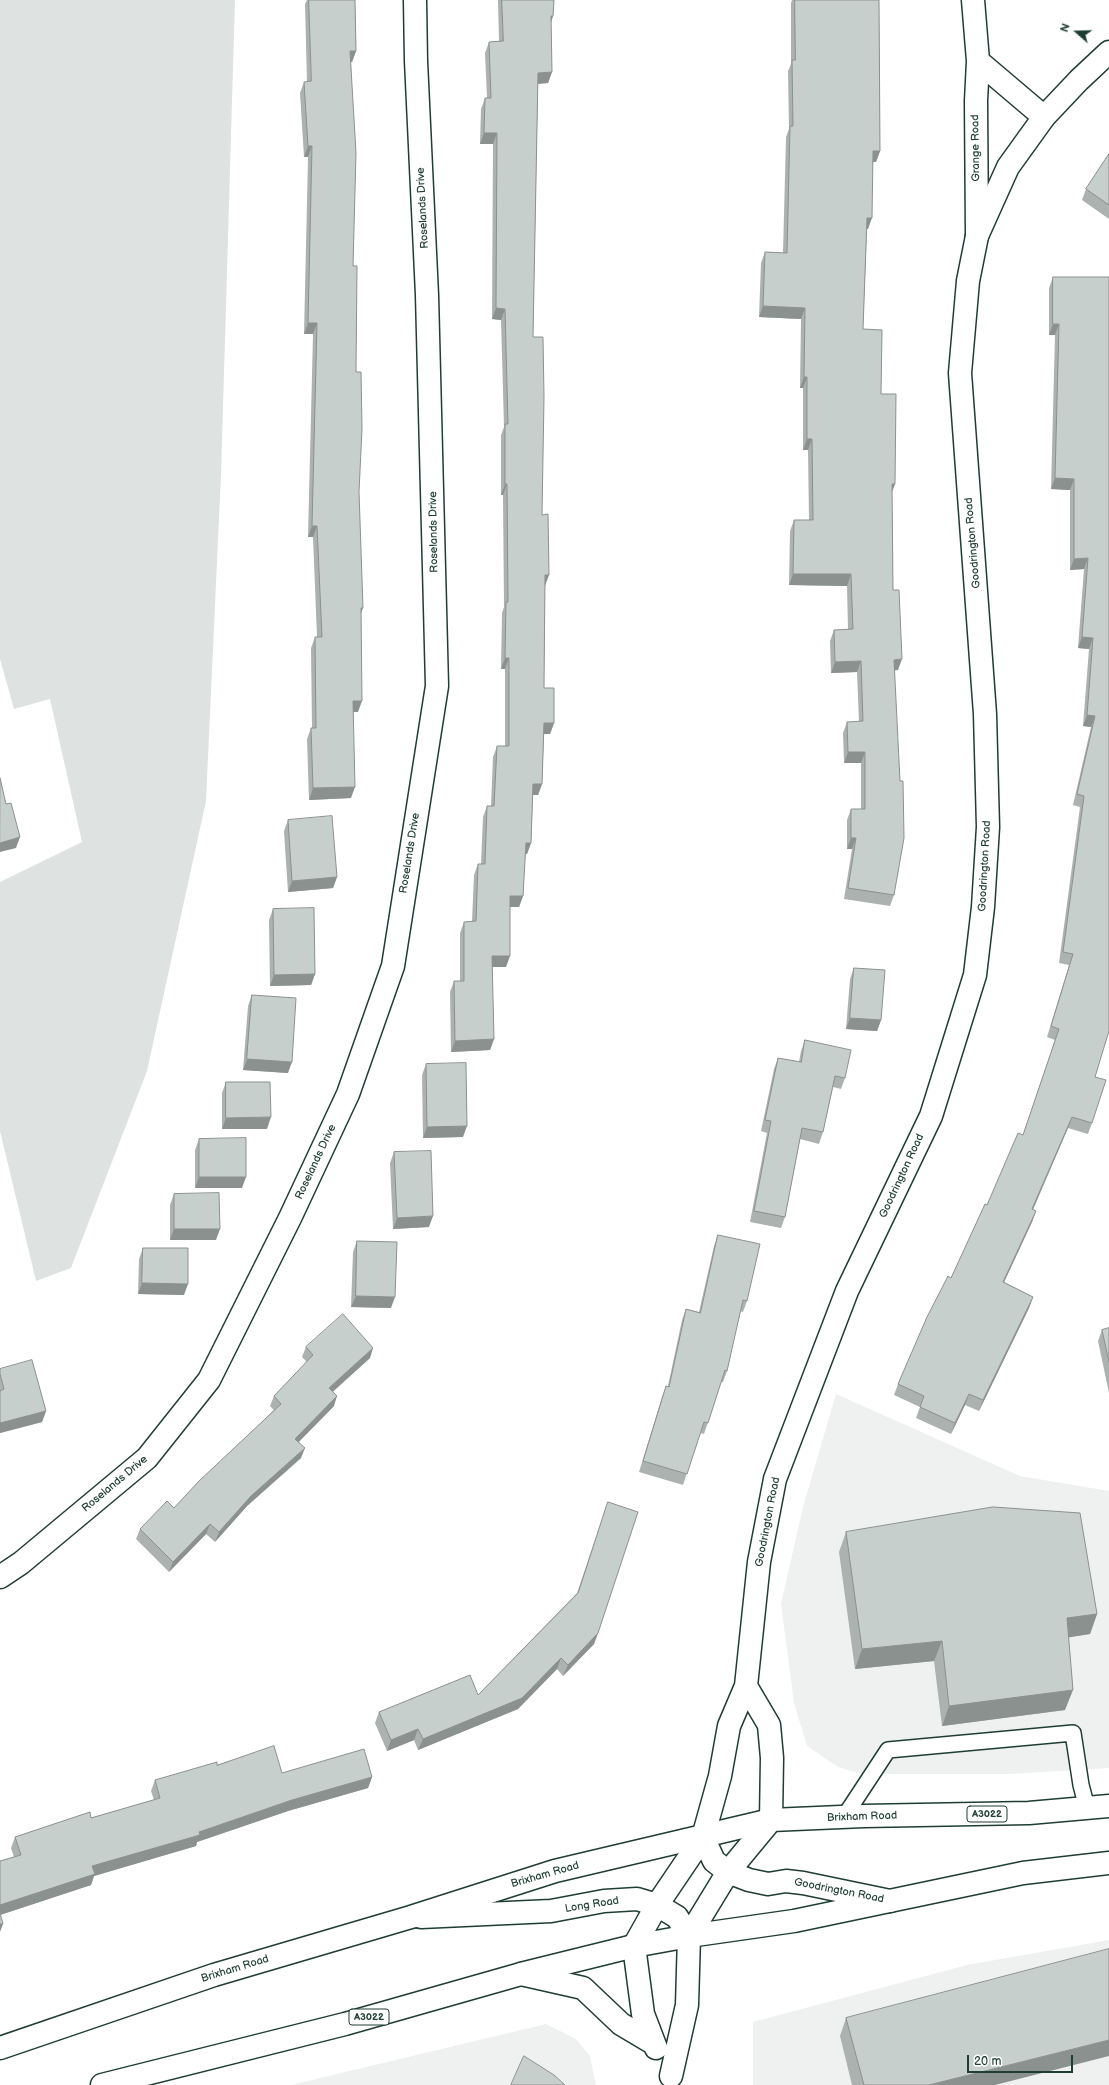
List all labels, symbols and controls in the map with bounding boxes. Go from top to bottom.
north arrow [1057,12,1097,52]
text: N [1058,22,1073,34]
street label: Grange Road [969,114,983,182]
street label: Roselands Drive [414,167,432,249]
street label: Roselands Drive [427,491,441,573]
street label: Goodrington Road [962,497,984,589]
street label: Roselands Drive [397,812,423,894]
street label: Goodrington Road [976,820,994,912]
street label: Roselands Drive [293,1122,339,1202]
street label: Goodrington Road [877,1132,927,1220]
street label: Roselands Drive [80,1453,150,1515]
street label: Goodrington Road [753,1476,783,1568]
road number: A3022 [967,1806,1007,1822]
street label: Brixham Road [827,1809,897,1825]
street label: Brixham Road [509,1859,581,1891]
street label: Goodrington Road [793,1876,885,1906]
street label: Long Road [564,1894,620,1916]
street label: Brixham Road [200,1952,270,1986]
road number: A3022 [349,2009,389,2025]
scale bar [969,2047,1075,2073]
text: 20 m [974,2054,1001,2069]

